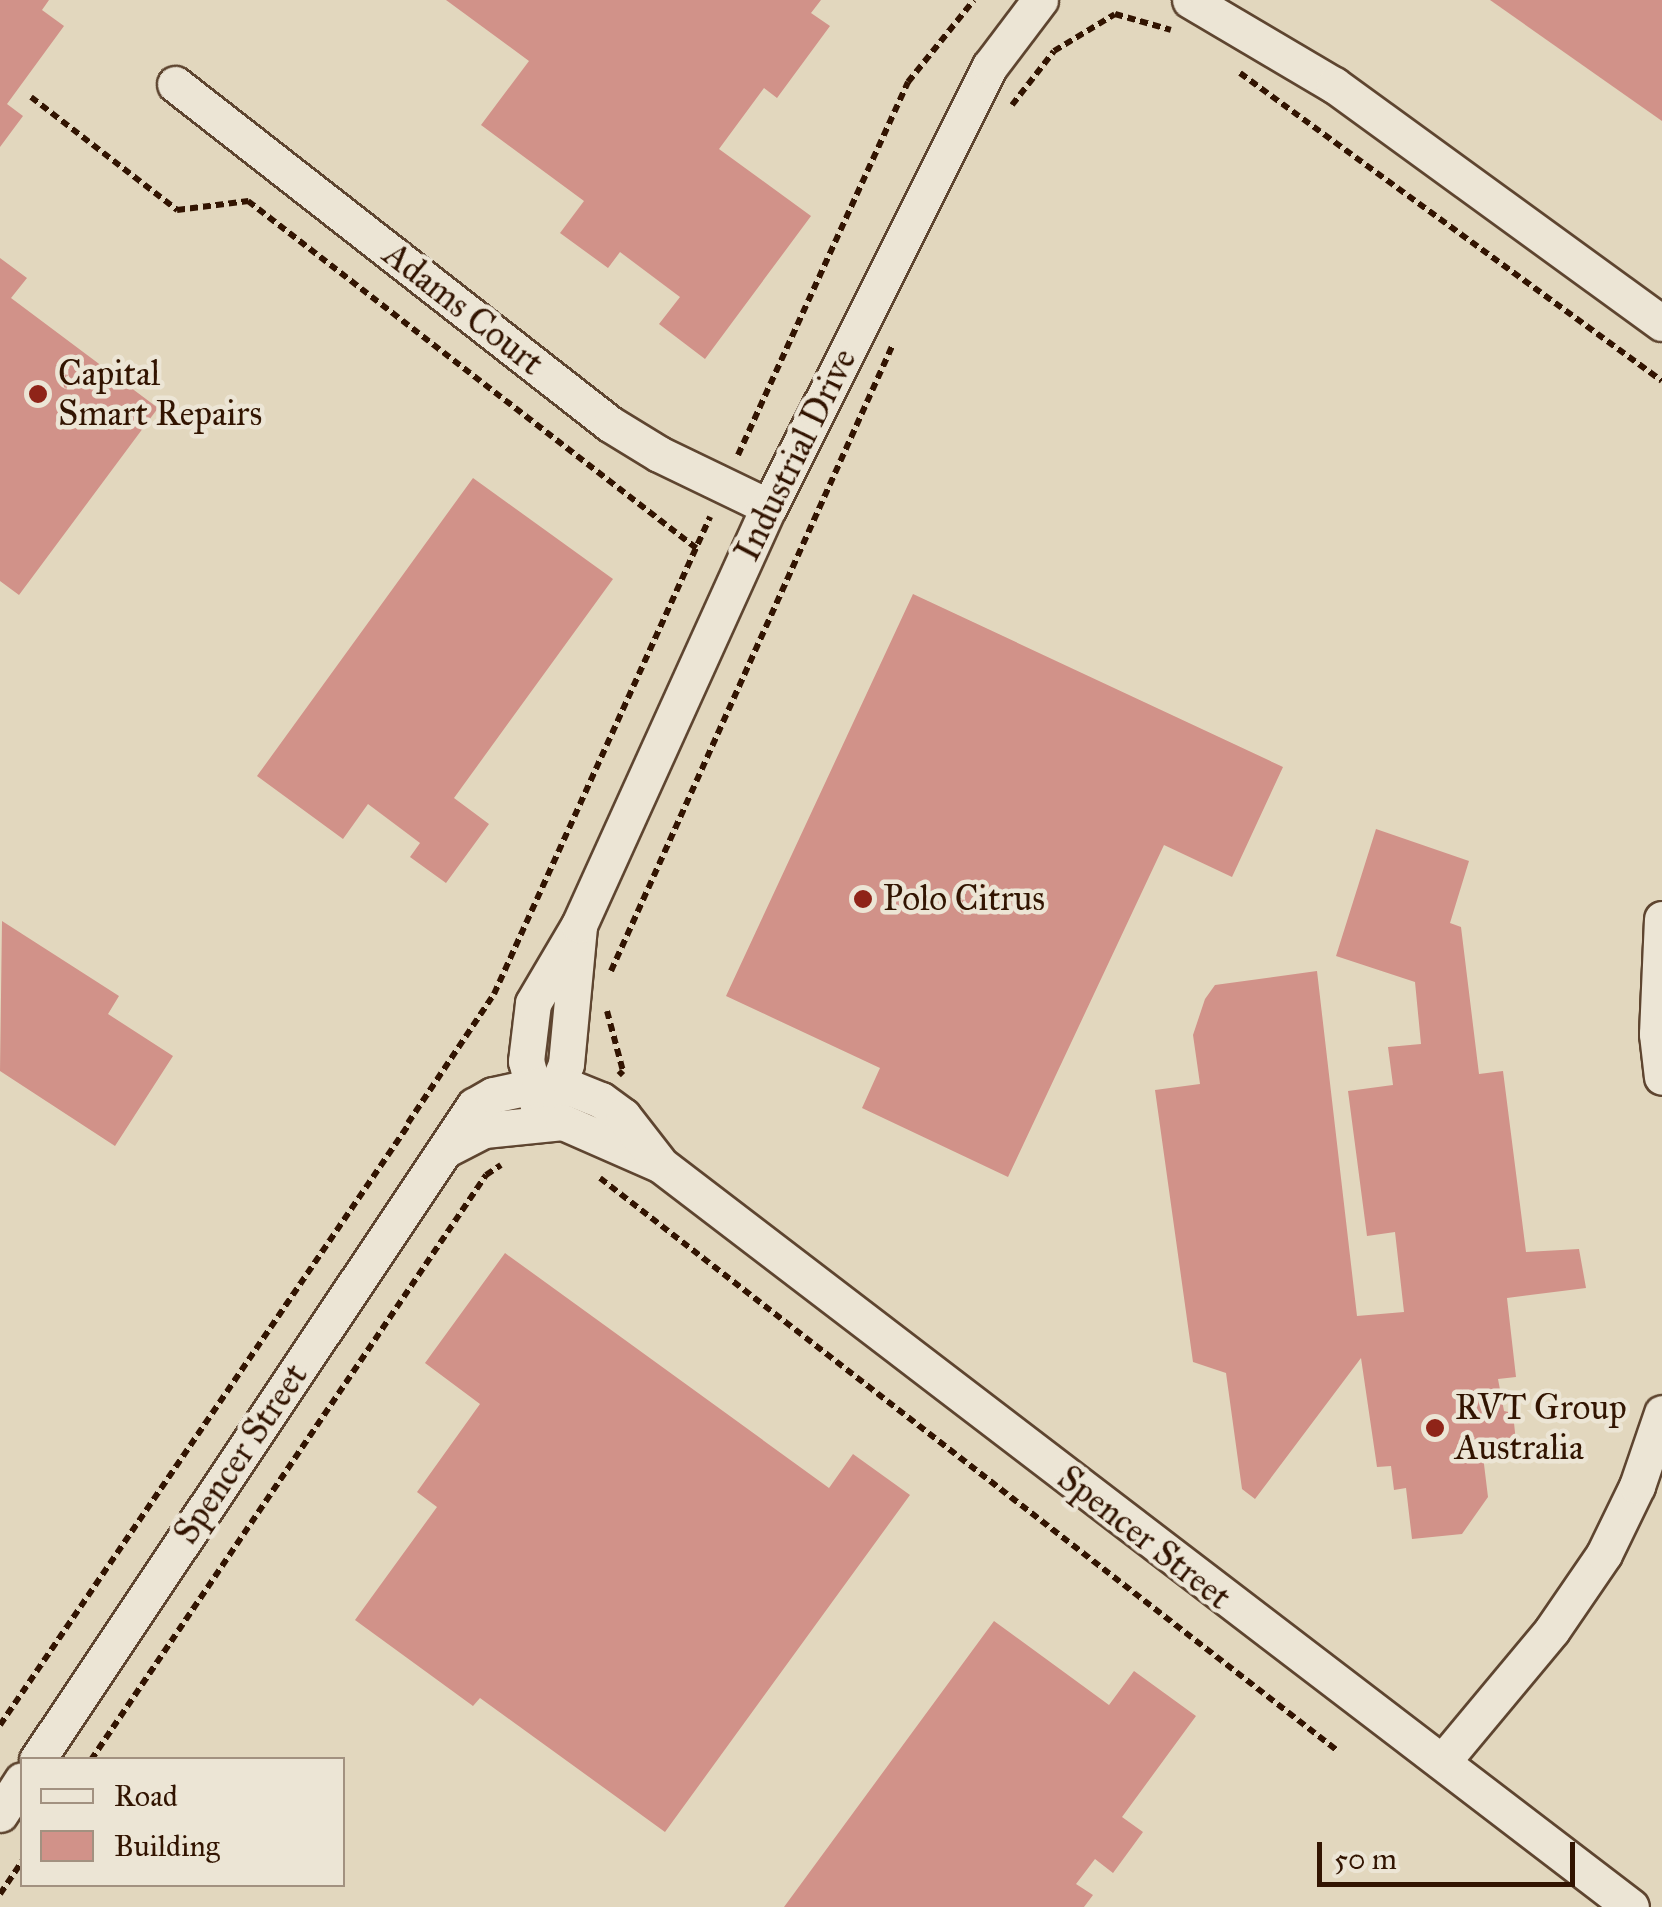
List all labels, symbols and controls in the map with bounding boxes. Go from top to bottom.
street label: Adams Court [375,234,551,384]
street label: Industrial Drive [727,342,865,568]
place label: Capital Smart Repairs [58,353,262,435]
marker: Capital Smart Repairs [27,383,49,405]
place label: Polo Citrus [883,878,1045,920]
marker: Polo Citrus [852,888,874,910]
street label: Spencer Street [165,1356,317,1552]
place label: RVT Group Australia [1455,1387,1627,1469]
marker: RVT Group Australia [1424,1417,1446,1439]
street label: Spencer Street [1049,1457,1239,1619]
legend [20,1757,345,1887]
text: Road [114,1778,178,1814]
scale bar [1322,1822,1580,1884]
text: Building [114,1828,220,1864]
text: 50 m [1334,1841,1397,1877]

